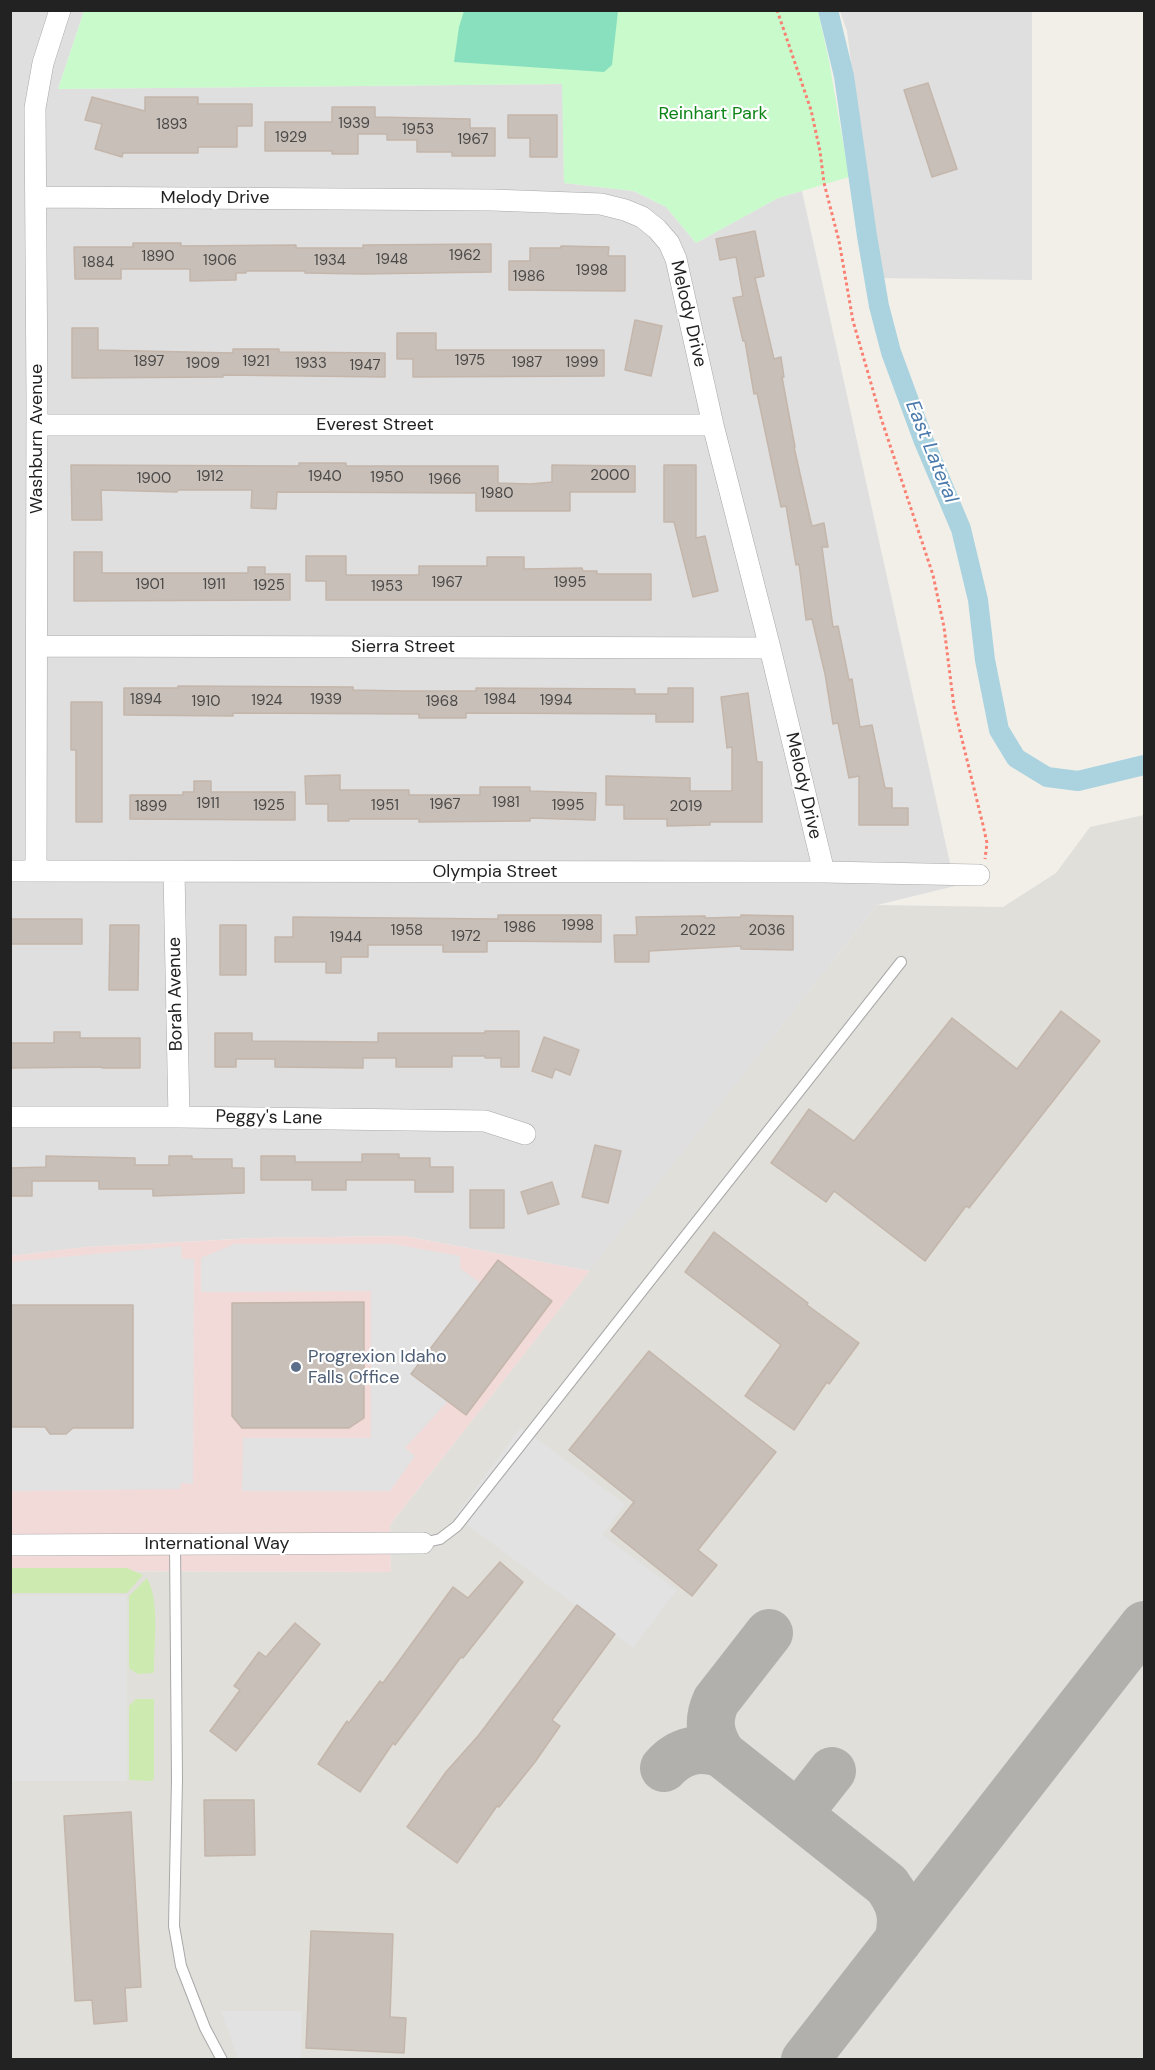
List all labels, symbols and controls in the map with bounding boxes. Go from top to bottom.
park label: Reinhart Park [658,103,768,125]
house number: 1939 [338,115,370,133]
house number: 1893 [156,116,188,134]
house number: 1953 [402,121,434,139]
house number: 1929 [275,129,307,147]
house number: 1967 [457,131,489,149]
street label: Melody Drive [161,187,269,209]
house number: 1962 [449,247,481,265]
house number: 1890 [141,248,175,266]
house number: 1948 [376,251,408,269]
house number: 1906 [203,252,237,270]
house number: 1934 [314,252,346,270]
house number: 1884 [82,254,114,272]
street label: Melody Drive [665,259,711,369]
house number: 1998 [576,262,608,280]
house number: 1986 [513,268,545,286]
house number: 1975 [455,352,485,370]
house number: 1897 [134,353,164,371]
house number: 1921 [242,353,270,371]
house number: 1987 [512,354,542,372]
house number: 1999 [566,354,598,372]
house number: 1909 [186,355,220,373]
house number: 1933 [295,355,327,373]
house number: 1947 [349,357,381,375]
street label: Washburn Avenue [26,364,48,514]
water label: East Lateral [900,397,962,507]
street label: Everest Street [316,414,434,436]
house number: 2000 [590,467,630,485]
house number: 1912 [196,468,224,486]
house number: 1940 [308,468,342,486]
house number: 1950 [370,469,404,487]
house number: 1900 [137,470,171,488]
house number: 1966 [429,471,461,489]
house number: 1980 [480,485,514,503]
house number: 1967 [431,574,463,592]
house number: 1995 [554,574,586,592]
house number: 1901 [135,576,165,594]
house number: 1911 [202,576,226,594]
house number: 1925 [253,577,285,595]
house number: 1953 [371,578,403,596]
street label: Sierra Street [351,636,455,658]
house number: 1894 [130,691,162,709]
house number: 1939 [310,691,342,709]
house number: 1984 [484,691,516,709]
house number: 1924 [251,692,283,710]
house number: 1994 [540,692,572,710]
house number: 1910 [192,693,220,711]
house number: 1968 [426,693,458,711]
street label: Melody Drive [780,731,826,841]
house number: 1981 [492,794,520,812]
house number: 1911 [196,795,220,813]
house number: 1967 [429,796,461,814]
house number: 1925 [253,797,285,815]
house number: 1951 [371,797,399,815]
house number: 1995 [552,797,584,815]
house number: 1899 [135,798,167,816]
house number: 2019 [670,798,702,816]
street label: Olympia Street [432,861,558,883]
house number: 1998 [562,917,594,935]
house number: 1986 [504,919,536,937]
house number: 1958 [391,922,423,940]
house number: 2022 [680,922,716,940]
house number: 2036 [748,922,786,940]
house number: 1972 [451,928,481,946]
house number: 1944 [330,929,362,947]
street label: Borah Avenue [164,937,188,1051]
street label: Peggy's Lane [215,1106,323,1130]
place label: Progrexion Idaho Falls Office [308,1346,447,1388]
marker: Progrexion Idaho Falls Office [289,1360,303,1374]
street label: International Way [144,1533,290,1555]

